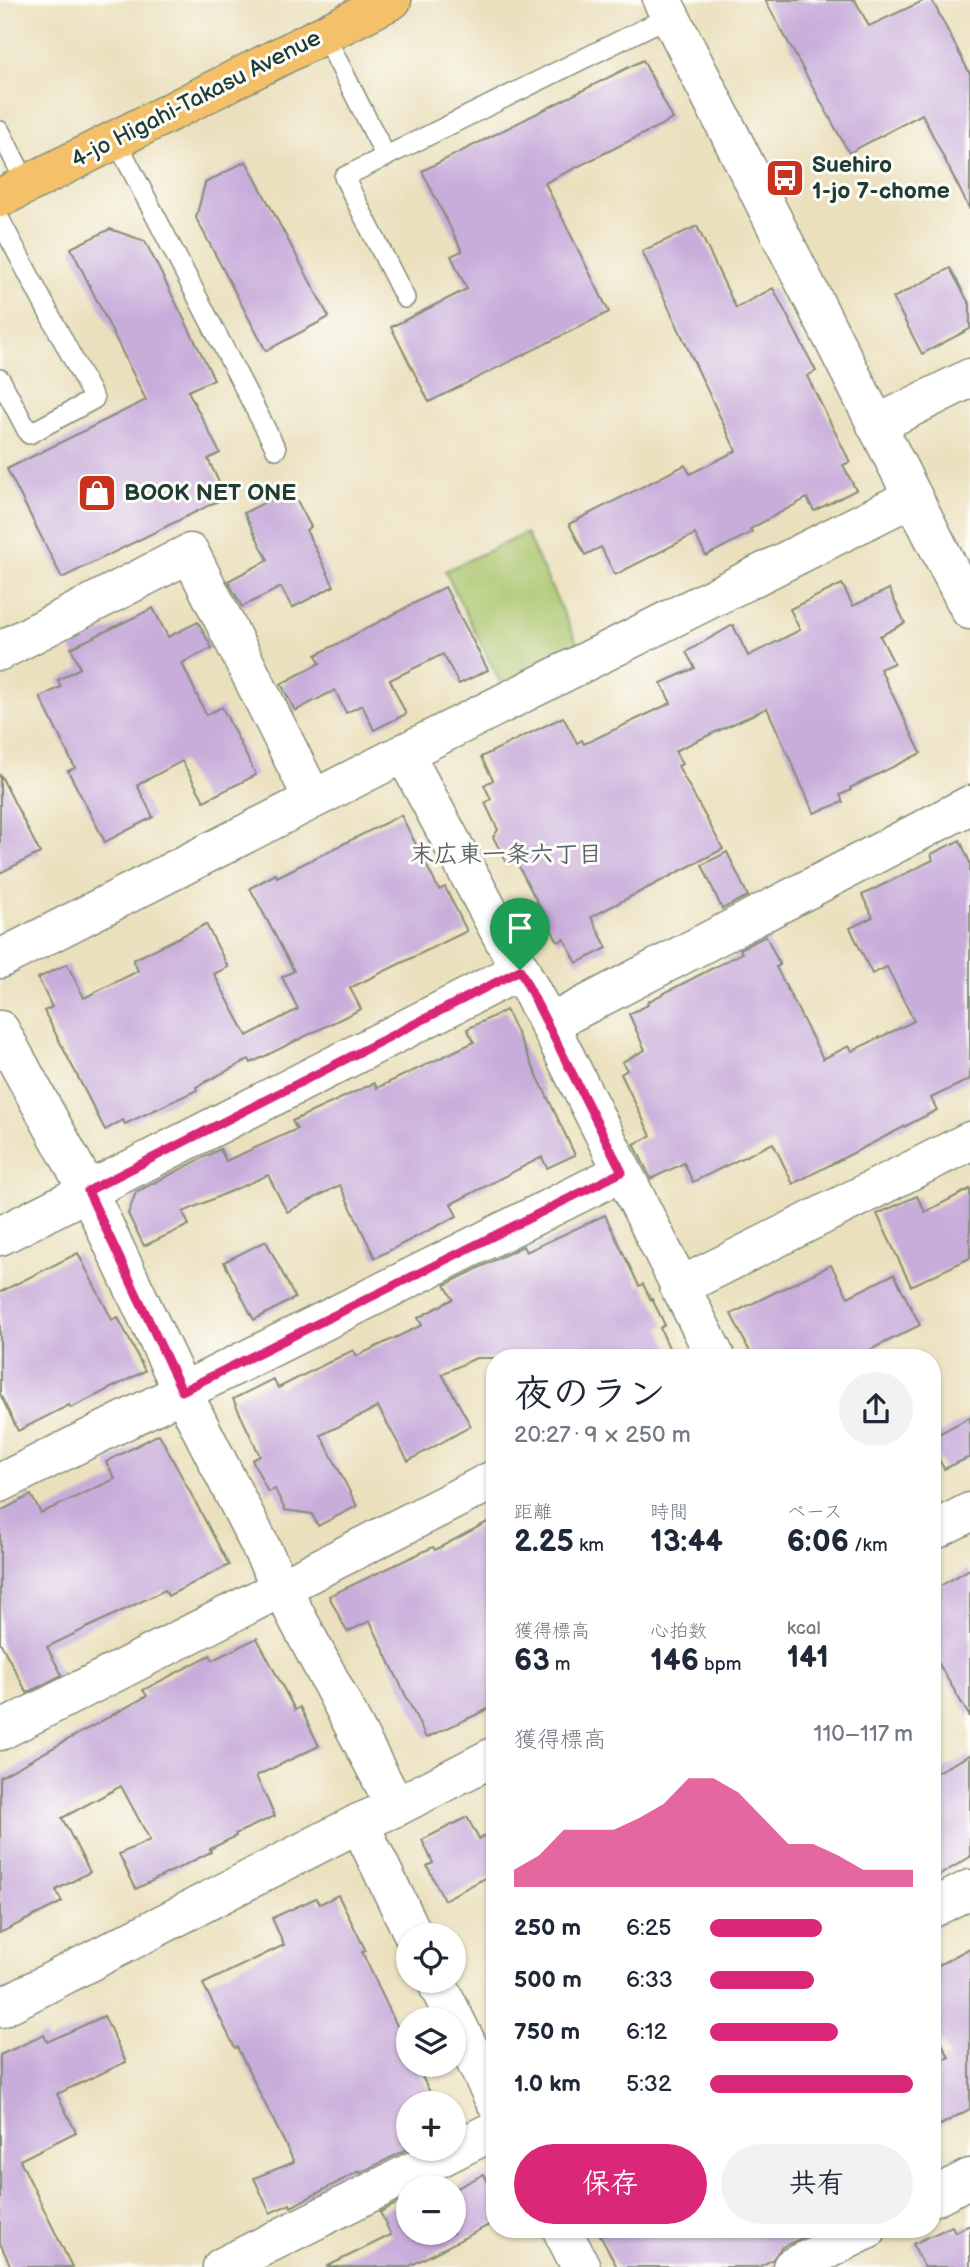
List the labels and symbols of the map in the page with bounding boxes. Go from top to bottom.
street label: 4-jo Higahi-Takasu Avenue [67,24,325,174]
place label: Suehiro 1-jo 7-chome [812,151,950,205]
bus stop icon: Suehiro 1-jo 7-chome [764,157,806,199]
shop icon: BOOK NET ONE [76,472,118,514]
place label: BOOK NET ONE [124,479,296,507]
district label: 末広東一条六丁目 [410,840,602,869]
pin [490,898,550,970]

